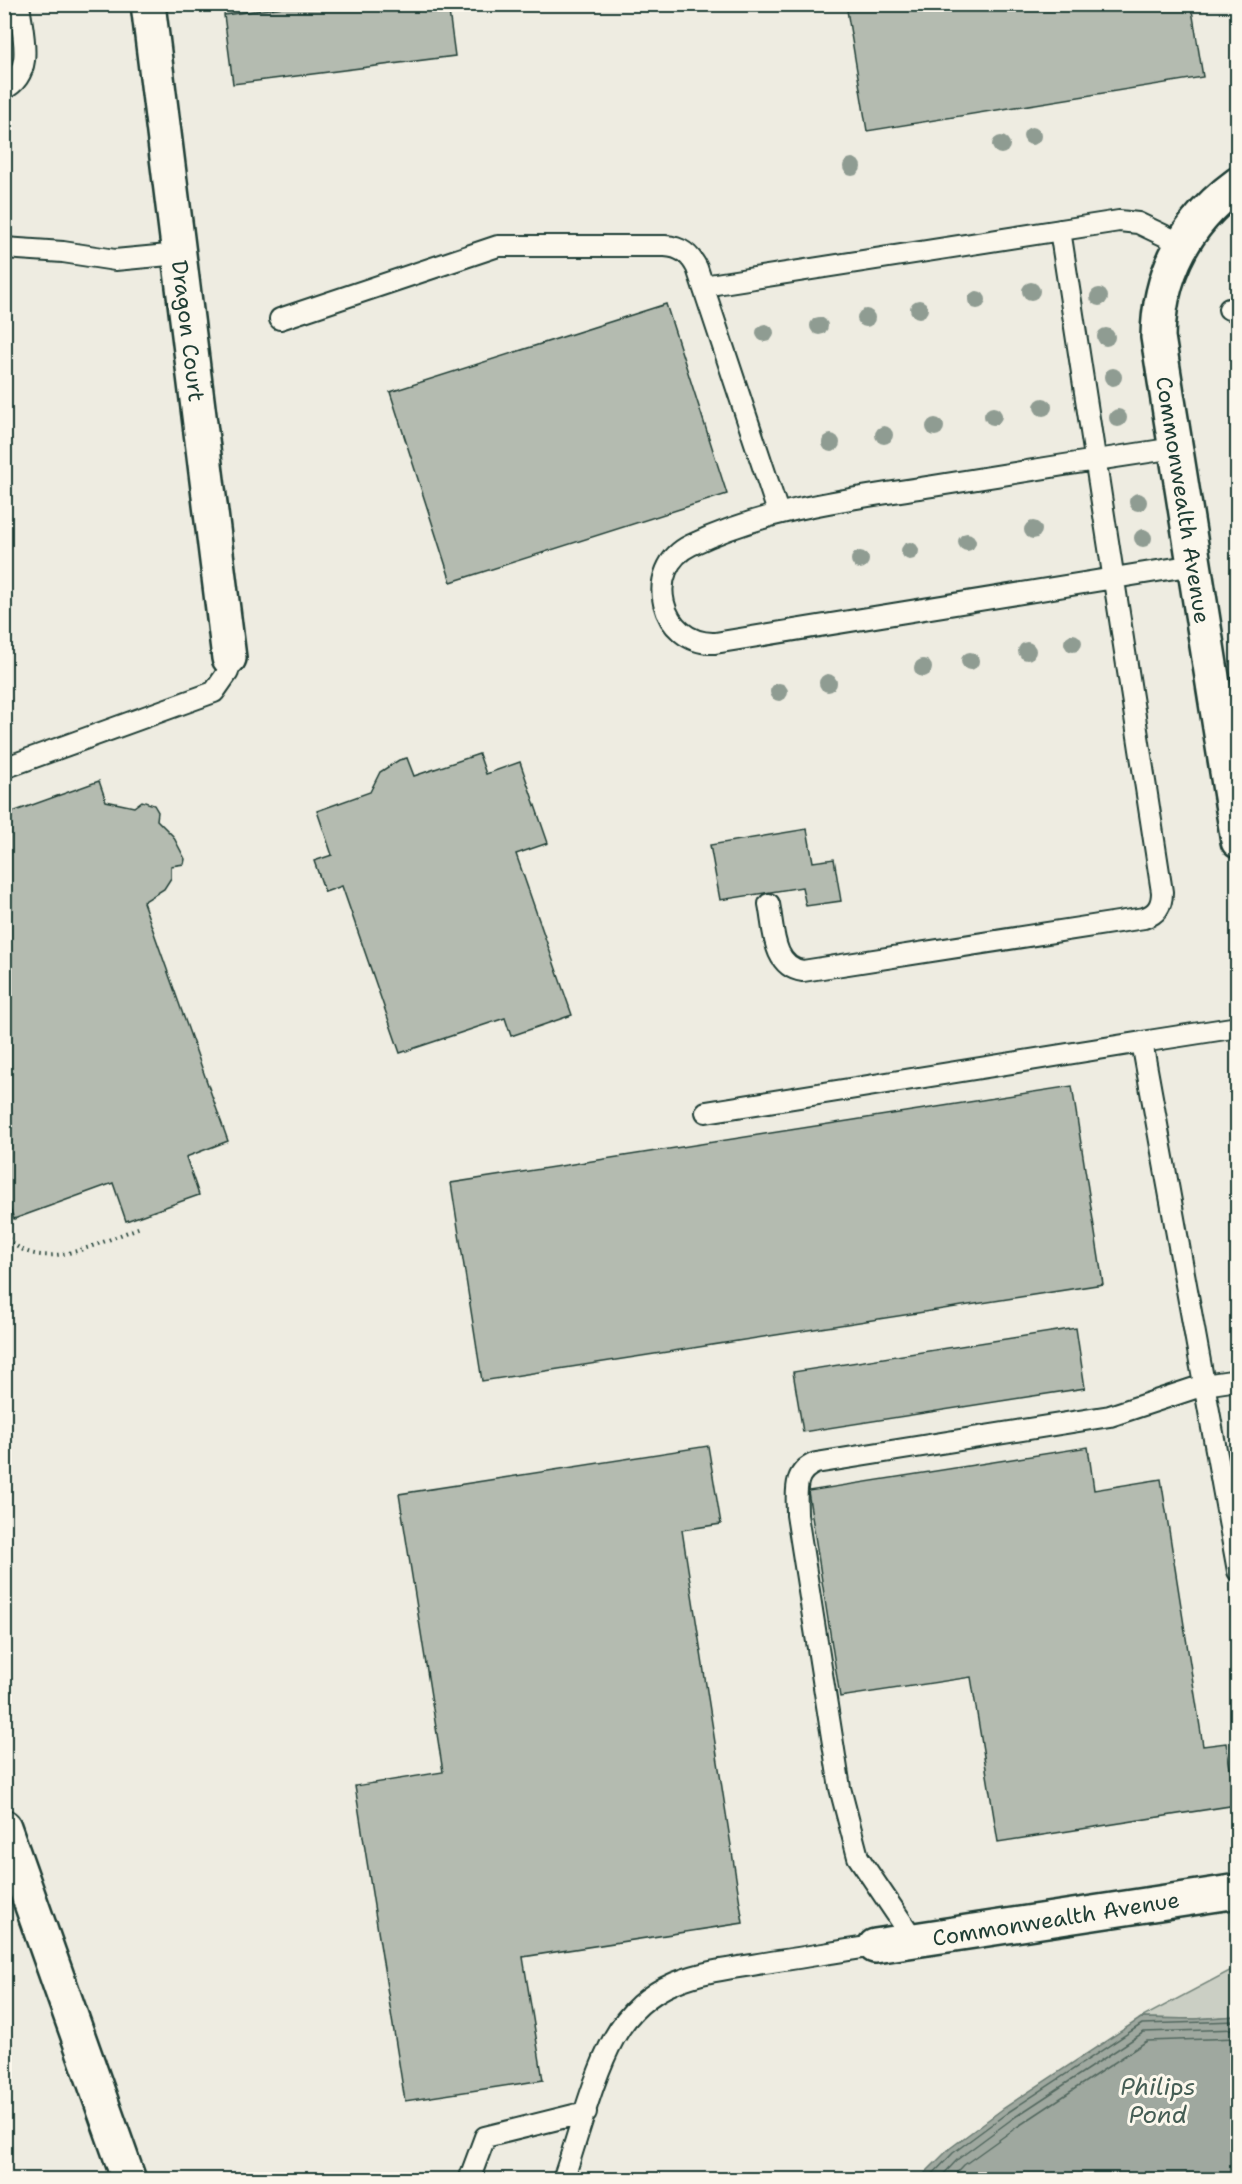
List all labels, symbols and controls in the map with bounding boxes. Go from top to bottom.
street label: Dragon Court [165,258,211,404]
street label: Commonwealth Avenue [1149,374,1217,626]
street label: Commonwealth Avenue [930,1885,1182,1953]
water label: Philips Pond [1120,2071,1196,2131]

